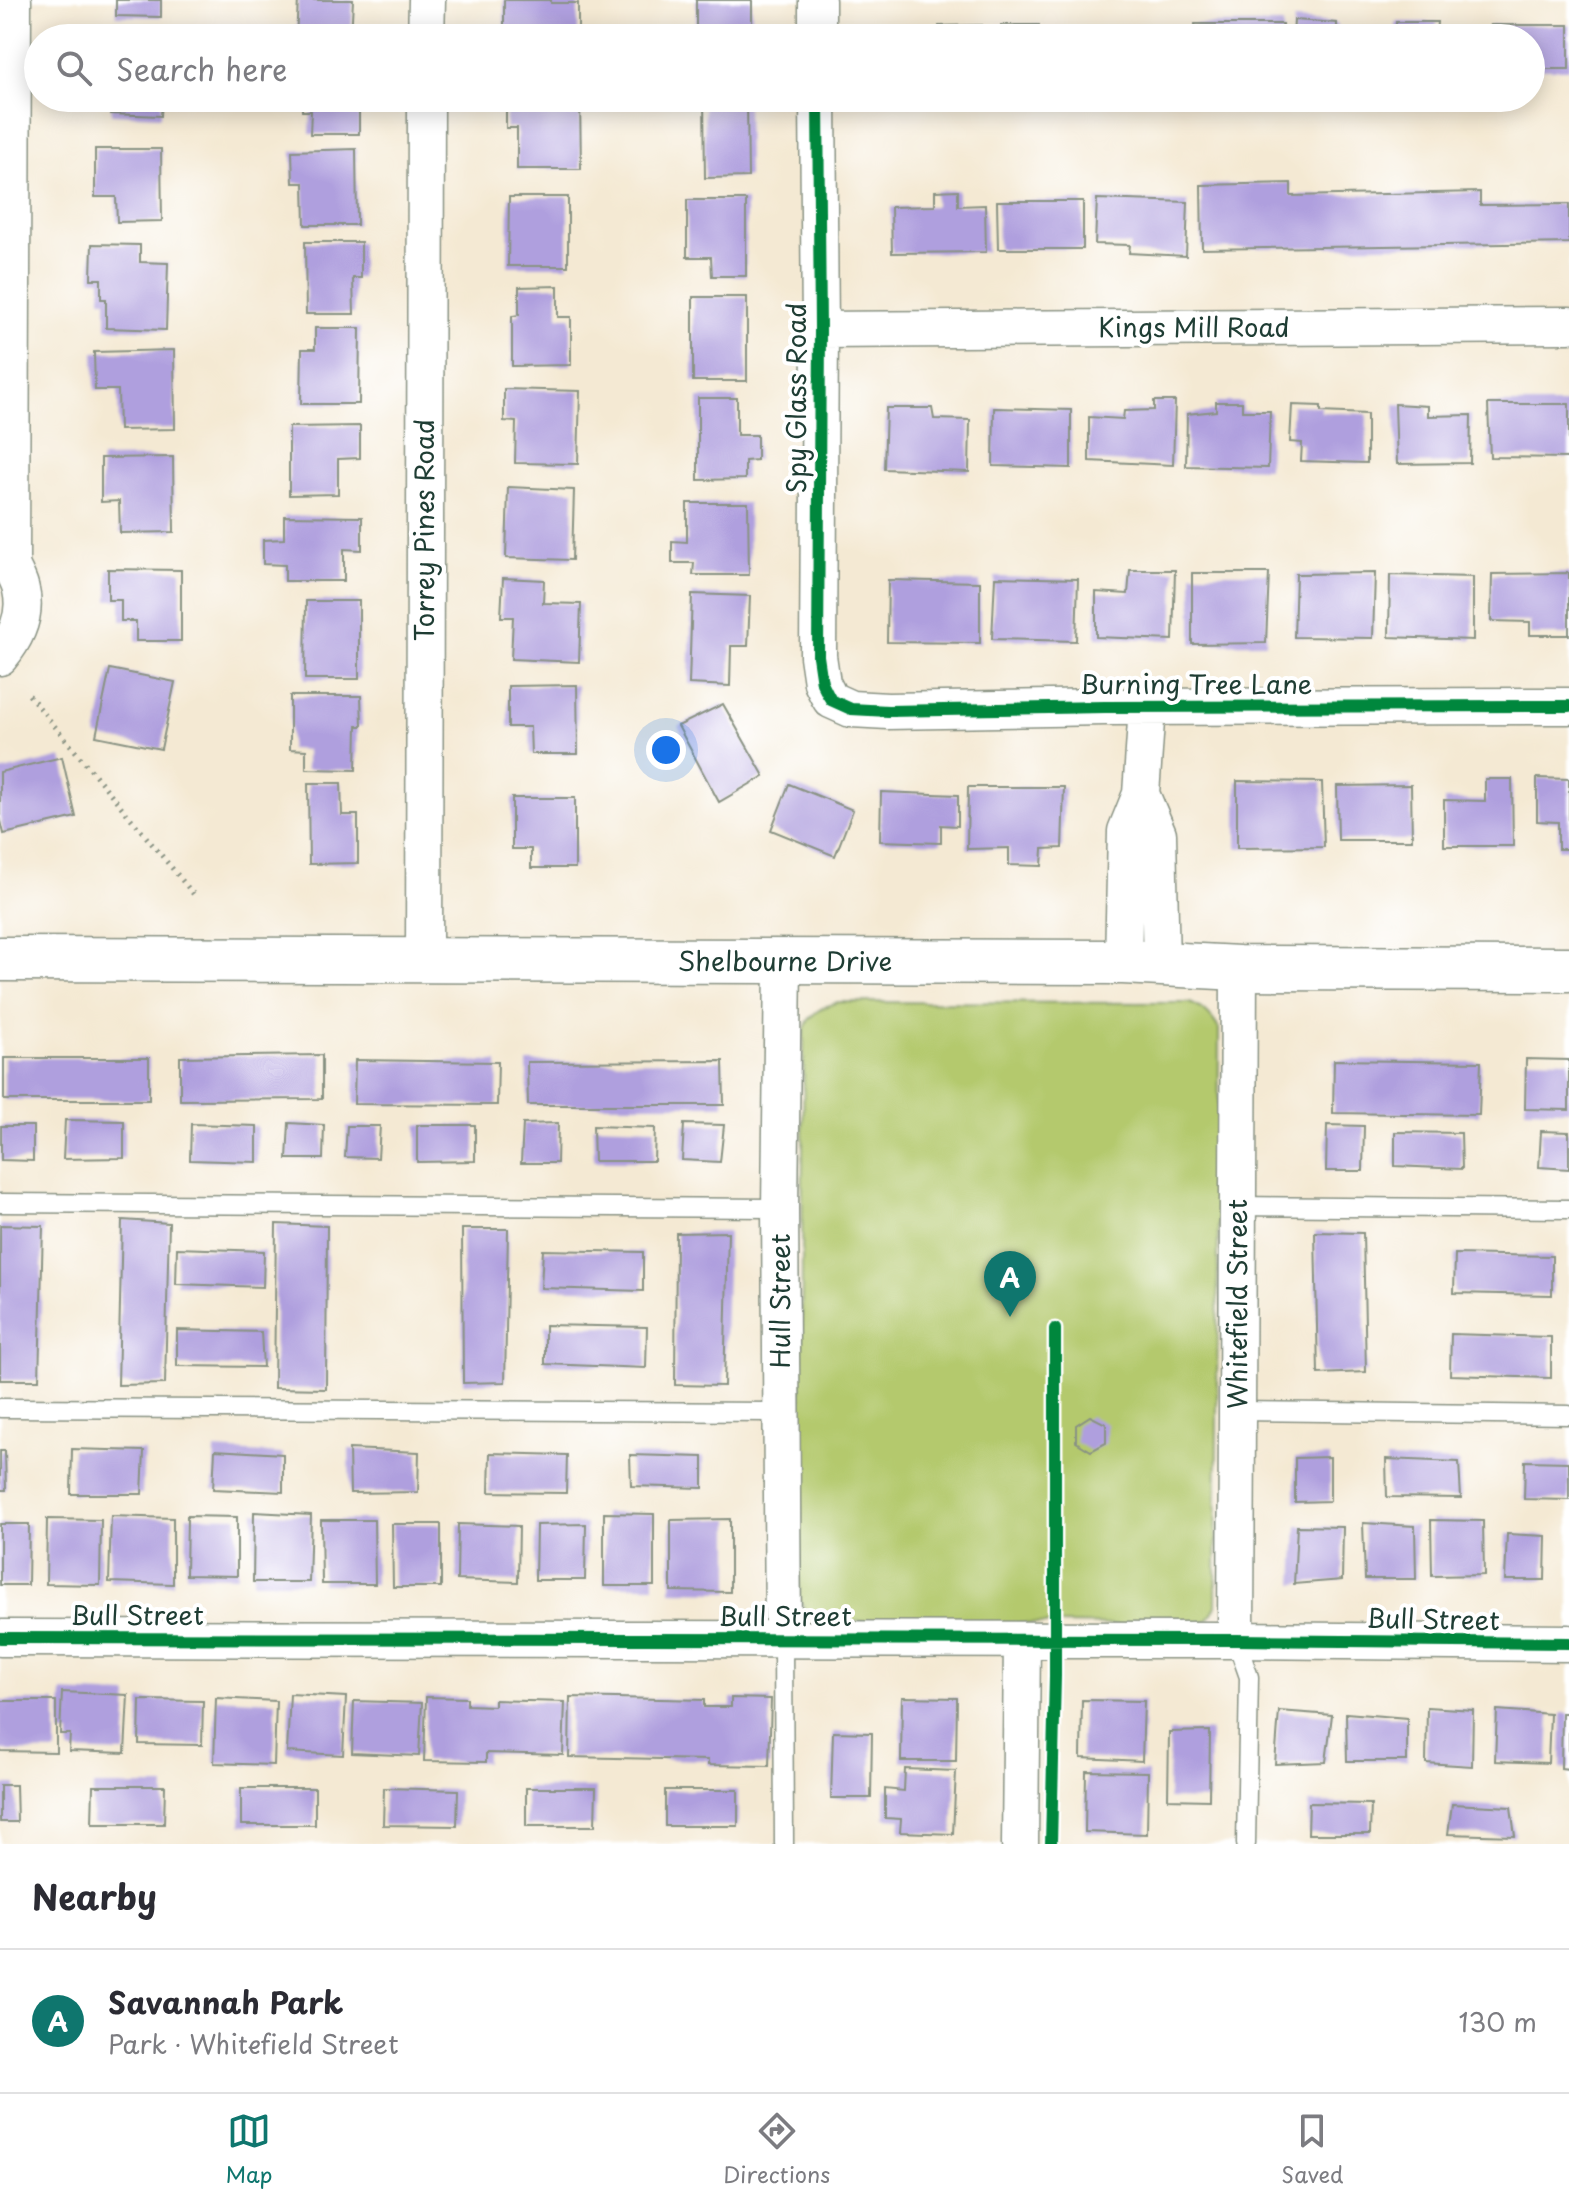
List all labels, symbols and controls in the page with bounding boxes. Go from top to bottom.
search box [24,24,1545,112]
icon: search [52,46,96,90]
text: Search here [116,46,288,91]
street label: Spy Glass Road [776,303,815,493]
street label: Kings Mill Road [1098,307,1290,346]
street label: Torrey Pines Road [404,419,443,641]
street label: Burning Tree Lane [1080,664,1312,703]
your location [646,730,686,770]
street label: Shelbourne Drive [678,941,892,980]
street label: Whitefield Street [1217,1199,1256,1409]
street label: Hull Street [760,1233,799,1369]
pin: A [984,1251,1036,1317]
street label: Bull Street [70,1595,204,1634]
street label: Bull Street [718,1596,852,1635]
street label: Bull Street [1366,1598,1500,1639]
text: Nearby [32,1870,157,1922]
text: Savannah Park [108,1979,343,2024]
text: A [48,2002,68,2041]
text: 130 m [1458,2002,1537,2041]
text: Park · Whitefield Street [108,2024,399,2063]
tab: Map [225,2109,272,2190]
tab: Directions [723,2109,830,2190]
tab: Saved [1281,2109,1344,2190]

